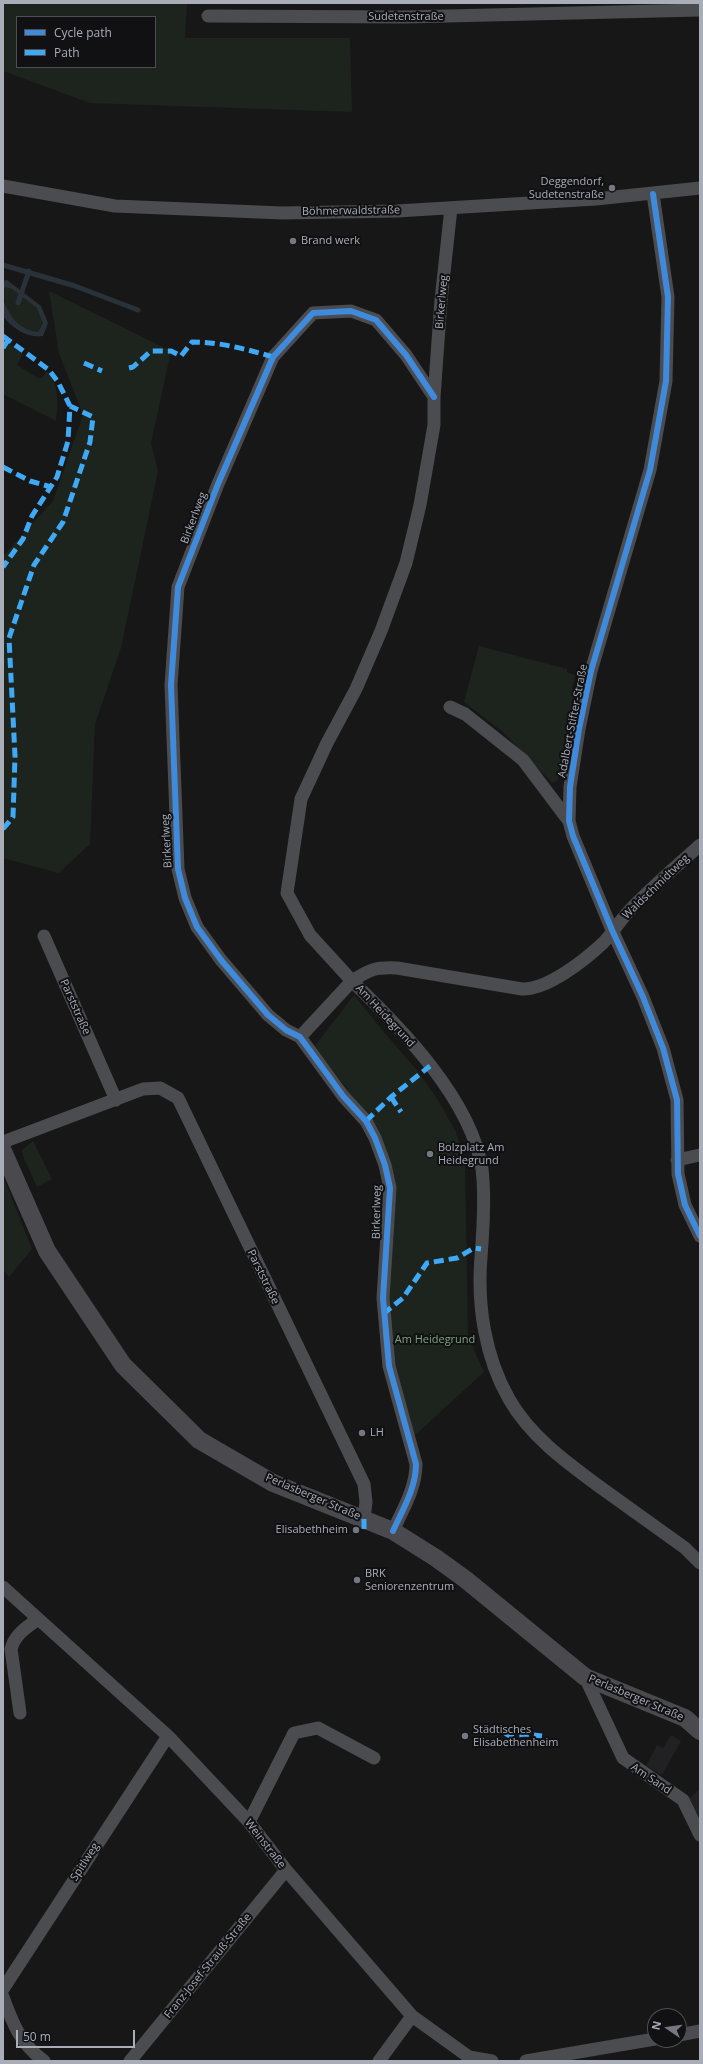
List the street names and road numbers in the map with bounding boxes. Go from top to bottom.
street label: Sudetenstraße [368,10,444,24]
street label: Böhmerwaldstraße [302,204,400,218]
street label: Birkerlweg [433,274,451,330]
street label: Birkerlweg [178,490,210,546]
street label: Adalbert-Stifter-Straße [555,663,591,779]
street label: Birkerlweg [159,814,175,868]
street label: Waldschmidtweg [620,852,692,922]
street label: Parststraße [57,977,93,1037]
street label: Am Heidegrund [353,982,417,1050]
street label: Birkerlweg [370,1185,384,1239]
street label: Parststraße [244,1248,282,1306]
street label: Perlasberger Straße [264,1471,362,1523]
street label: Perlasberger Straße [587,1672,685,1724]
street label: Am Sand [628,1761,674,1797]
street label: Weinstraße [242,1817,288,1871]
street label: Spitlweg [68,1840,102,1884]
street label: Franz-Josef-Strauß-Straße [162,1911,254,2021]

